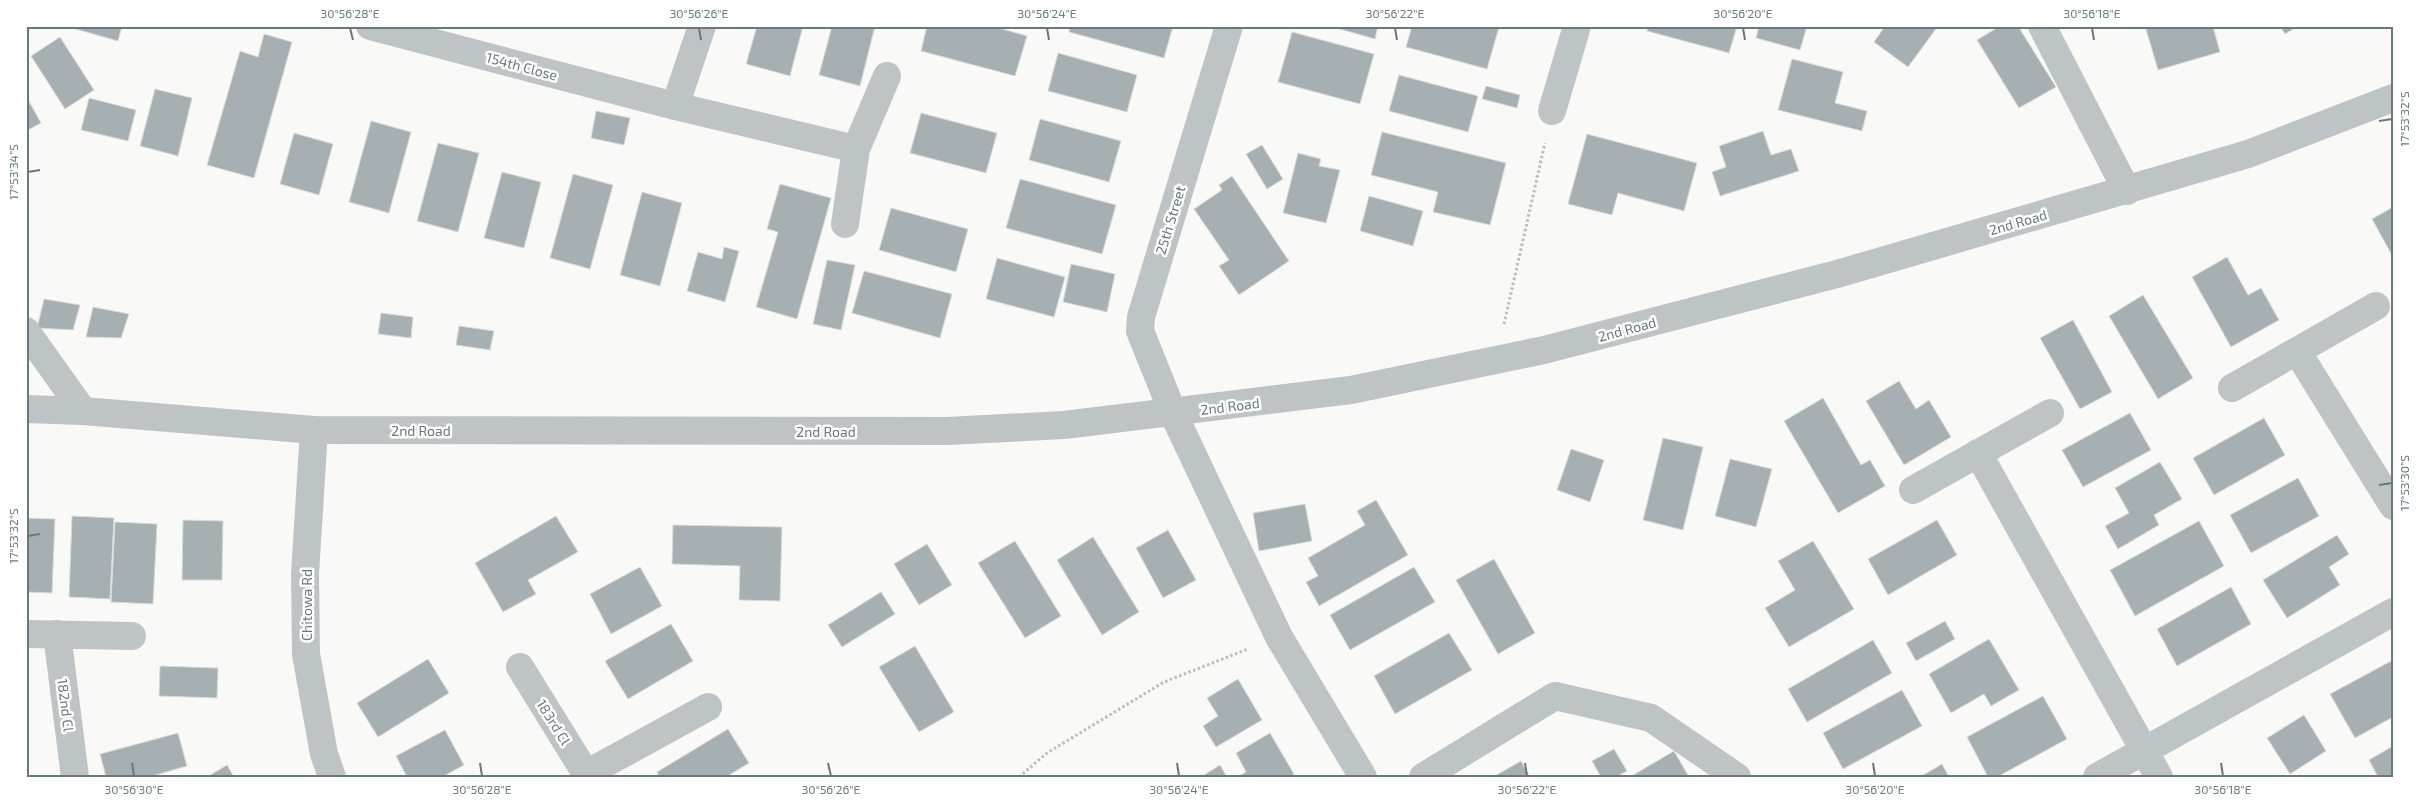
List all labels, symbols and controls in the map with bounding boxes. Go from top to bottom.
text: 30°56'28"E [320,6,380,20]
text: 30°56'26"E [670,6,729,20]
text: 30°56'24"E [1017,6,1077,20]
text: 30°56'22"E [1366,6,1425,20]
text: 30°56'20"E [1713,6,1773,20]
text: 30°56'18"E [2063,6,2121,20]
street label: 154th Close [485,48,559,84]
text: 17°53'32"S [2397,91,2411,147]
text: 17°53'34"S [6,144,20,200]
street label: 25th Street [1152,184,1188,256]
street label: 2nd Road [1987,206,2049,238]
street label: 2nd Road [1596,313,1658,345]
street label: 2nd Road [1199,394,1261,418]
street label: 2nd Road [391,422,451,439]
street label: 2nd Road [796,423,856,440]
text: 17°53'30"S [2397,455,2411,511]
text: 17°53'32"S [6,508,20,564]
street label: Chitowa Rd [298,569,315,641]
street label: 182nd Cl [54,677,78,733]
street label: 183rd Cl [533,696,575,749]
text: 30°56'30"E [105,782,164,796]
text: 30°56'28"E [452,782,512,796]
text: 30°56'26"E [802,782,861,796]
text: 30°56'24"E [1149,782,1209,796]
text: 30°56'22"E [1498,782,1557,796]
text: 30°56'20"E [1845,782,1905,796]
text: 30°56'18"E [2194,782,2252,796]

